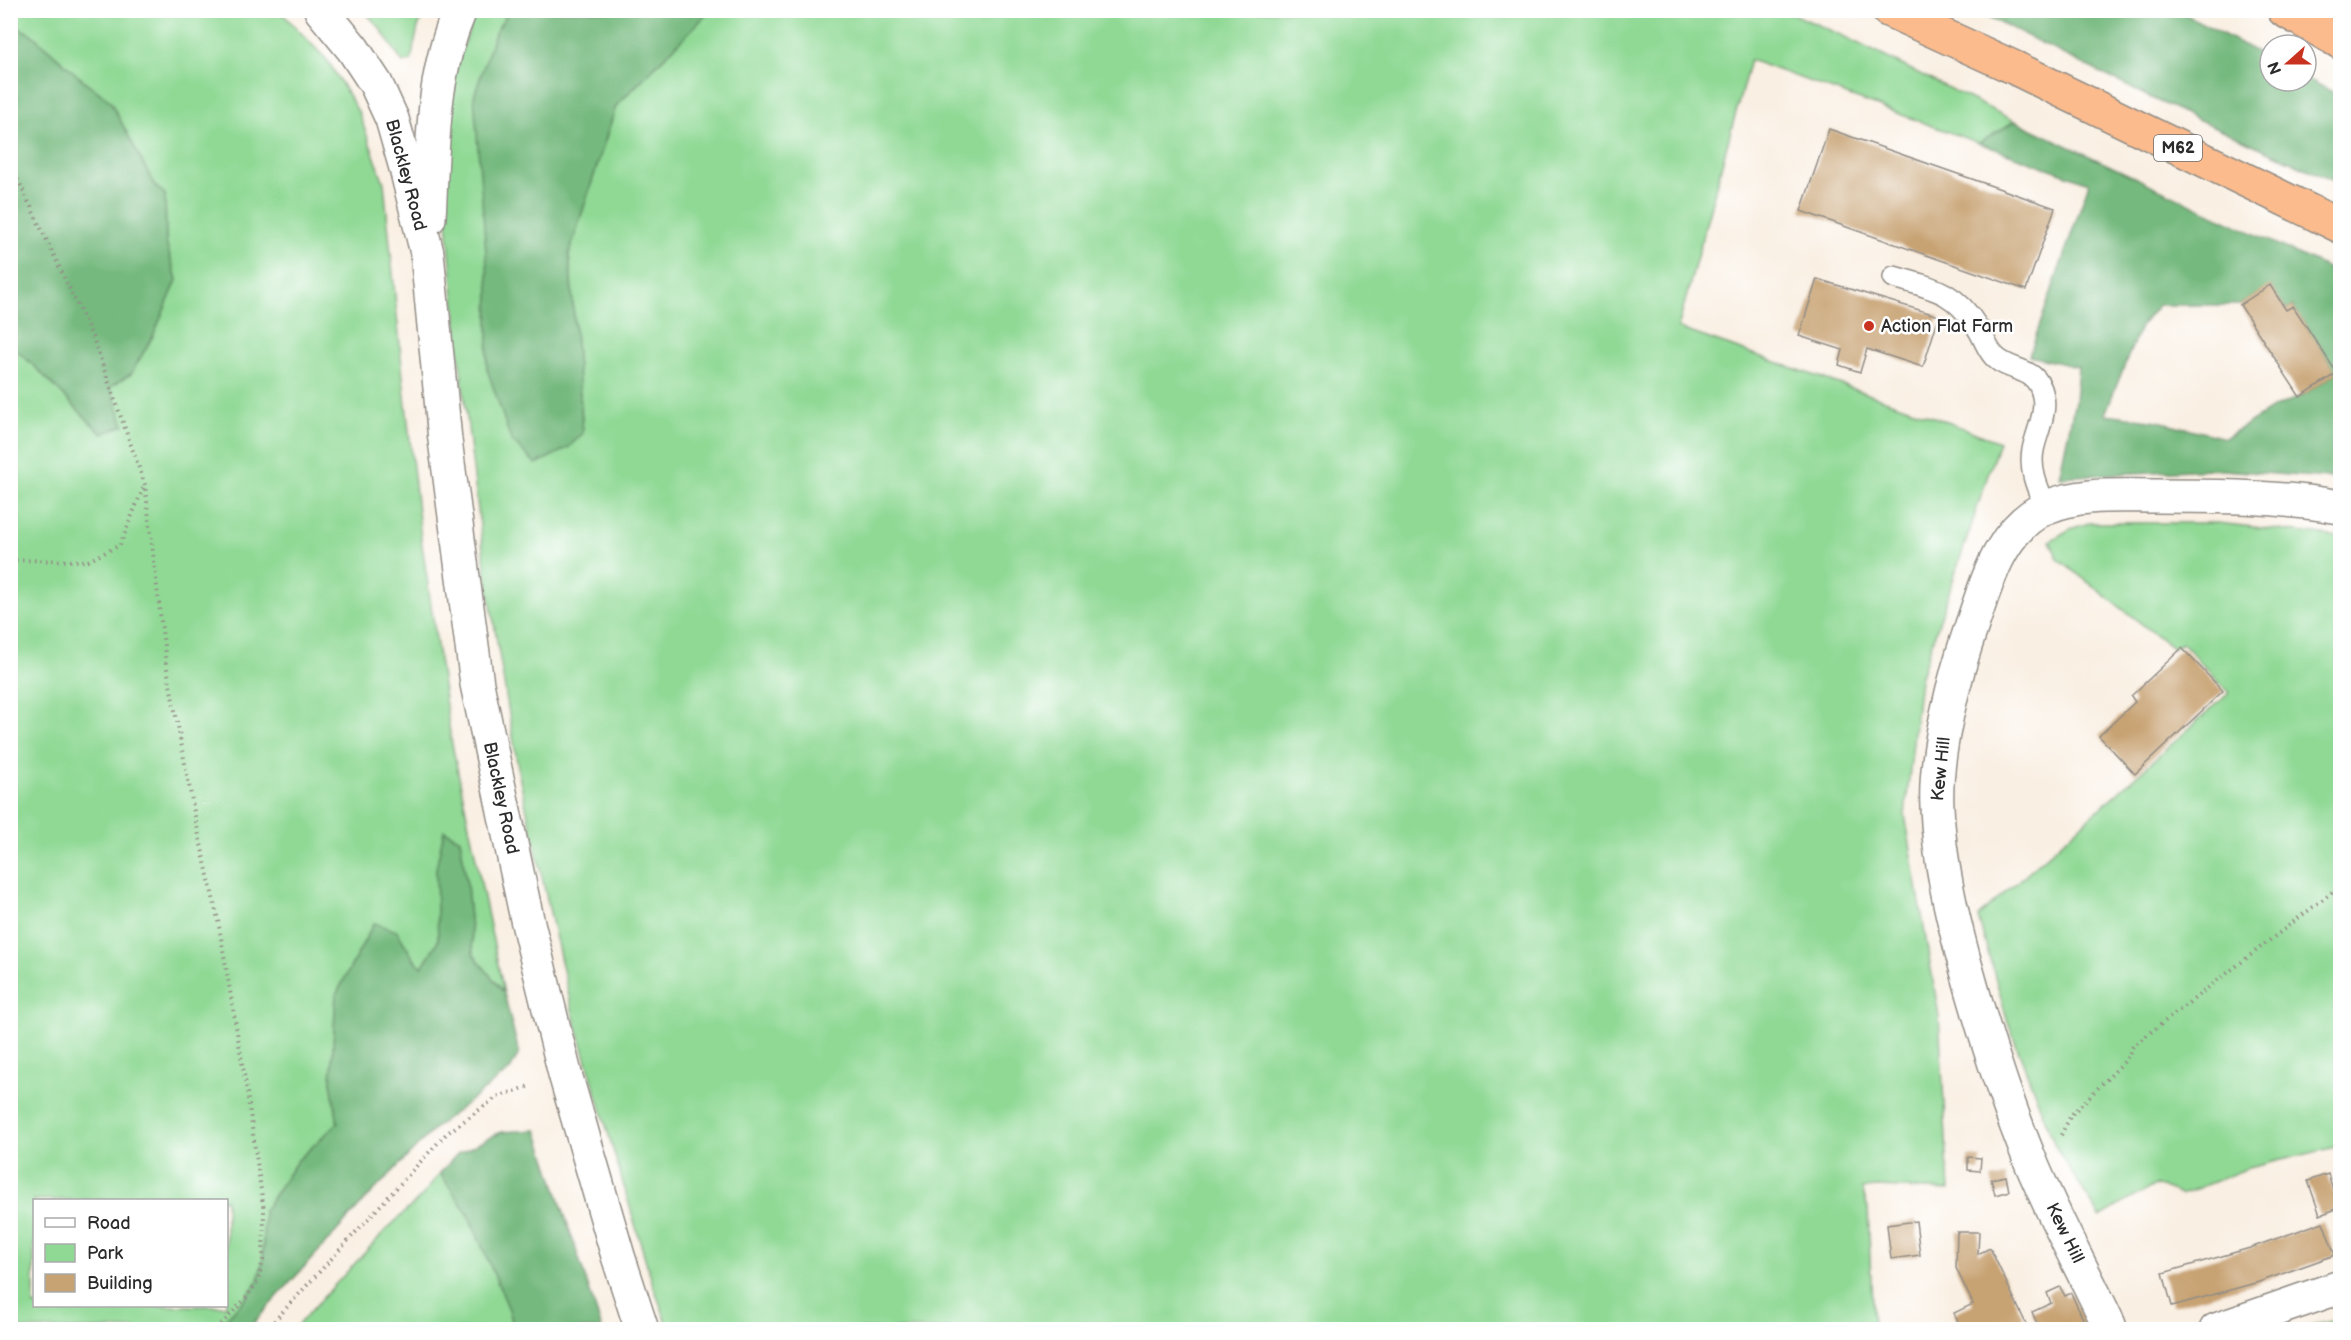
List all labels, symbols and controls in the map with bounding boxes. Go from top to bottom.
north arrow [2258,33,2318,93]
text: N [2264,59,2286,77]
street label: Blackley Road [381,117,431,233]
road number: M62 [2154,135,2202,161]
place label: Action Flat Farm [1881,316,2013,337]
marker: Action Flat Farm [1862,319,1876,333]
street label: Kew Hill [1927,736,1955,802]
street label: Blackley Road [479,740,523,856]
legend [33,1199,228,1307]
street label: Kew Hill [2041,1199,2089,1267]
text: Road [87,1213,131,1234]
text: Park [87,1243,123,1264]
text: Building [87,1273,153,1294]

